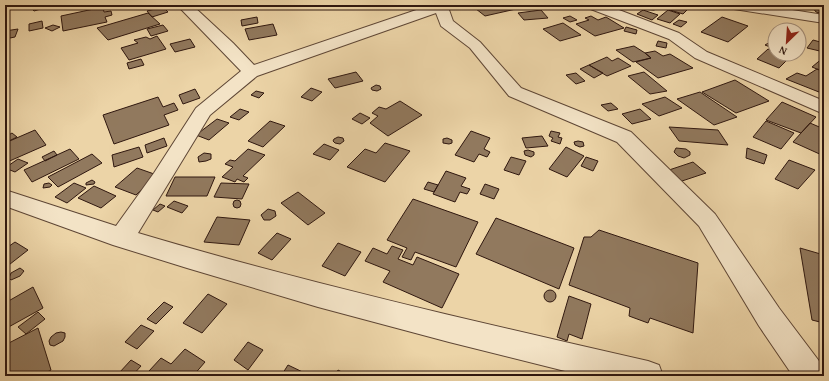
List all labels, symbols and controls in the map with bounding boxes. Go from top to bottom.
north arrow [767,22,807,62]
text: N [775,42,789,60]

